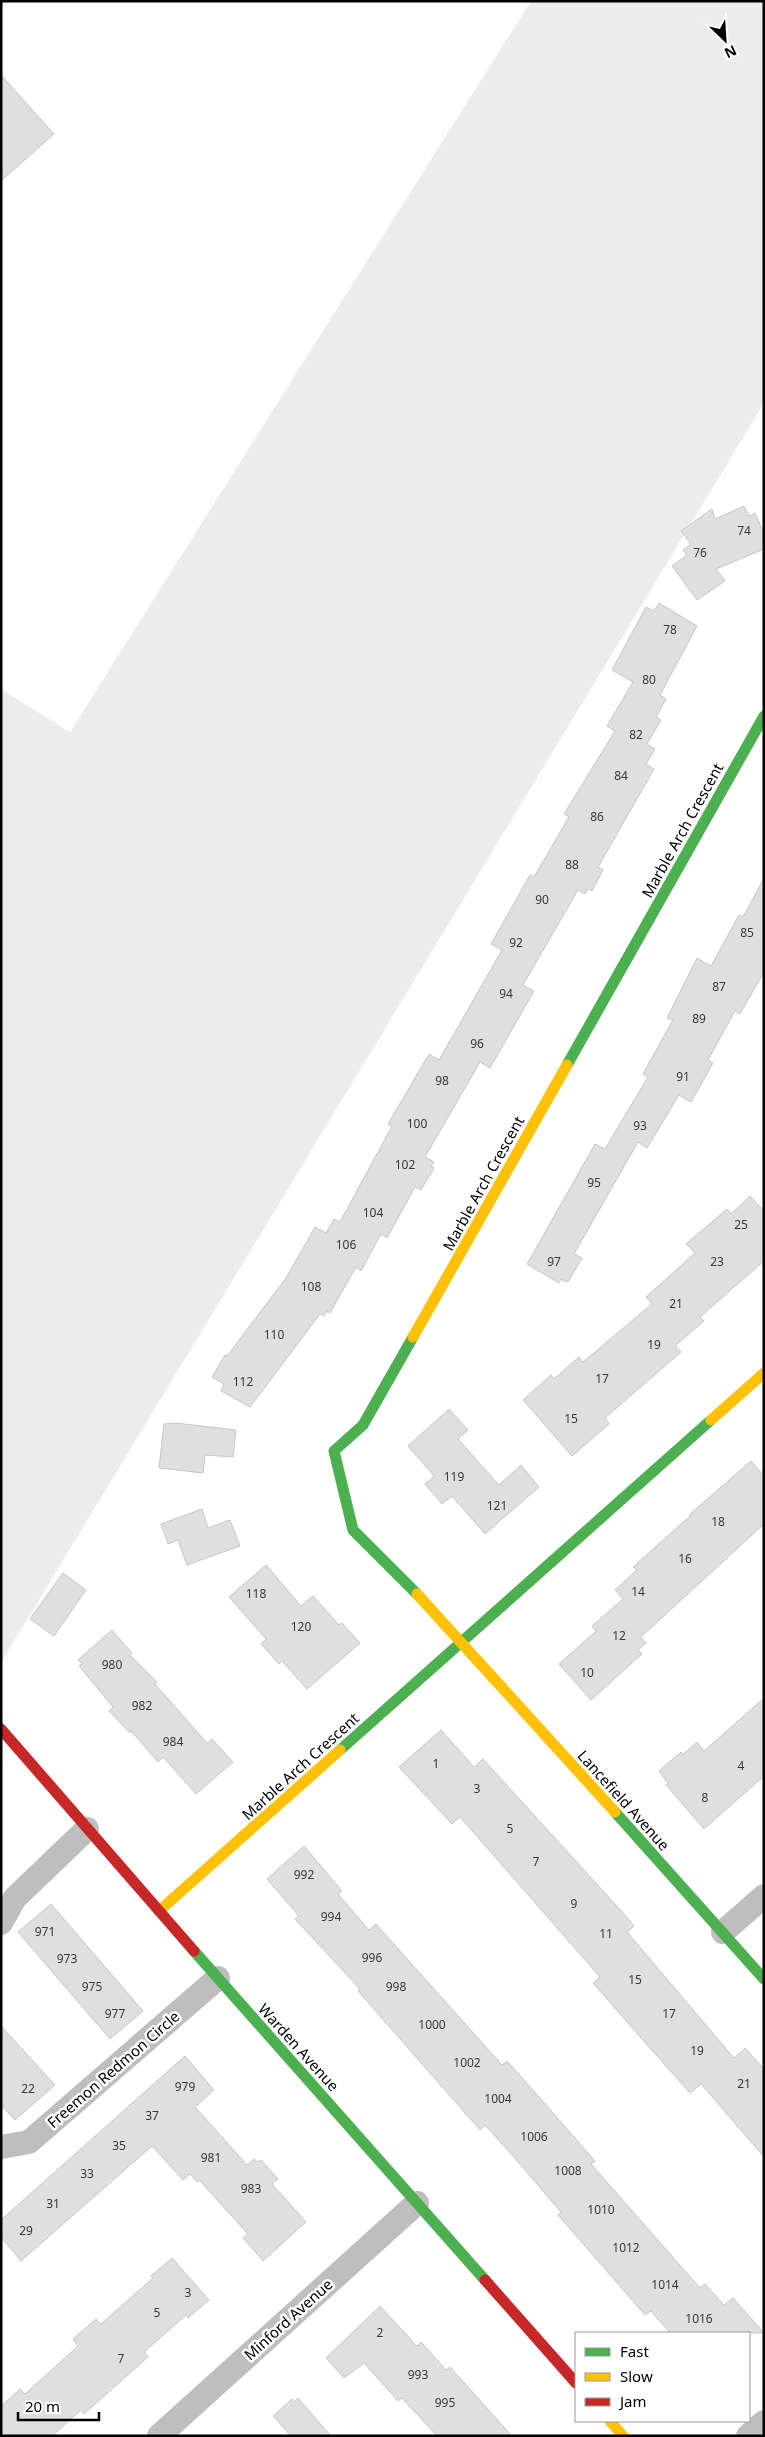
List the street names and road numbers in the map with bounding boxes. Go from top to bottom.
street label: Marble Arch Crescent [637,759,728,901]
street label: Marble Arch Crescent [438,1112,529,1254]
street label: Marble Arch Crescent [237,1708,363,1824]
street label: Lancefield Avenue [574,1746,674,1854]
street label: Warden Avenue [254,1999,344,2095]
street label: Freemon Redmon Circle [43,2006,183,2132]
street label: Minford Avenue [239,2274,337,2364]

